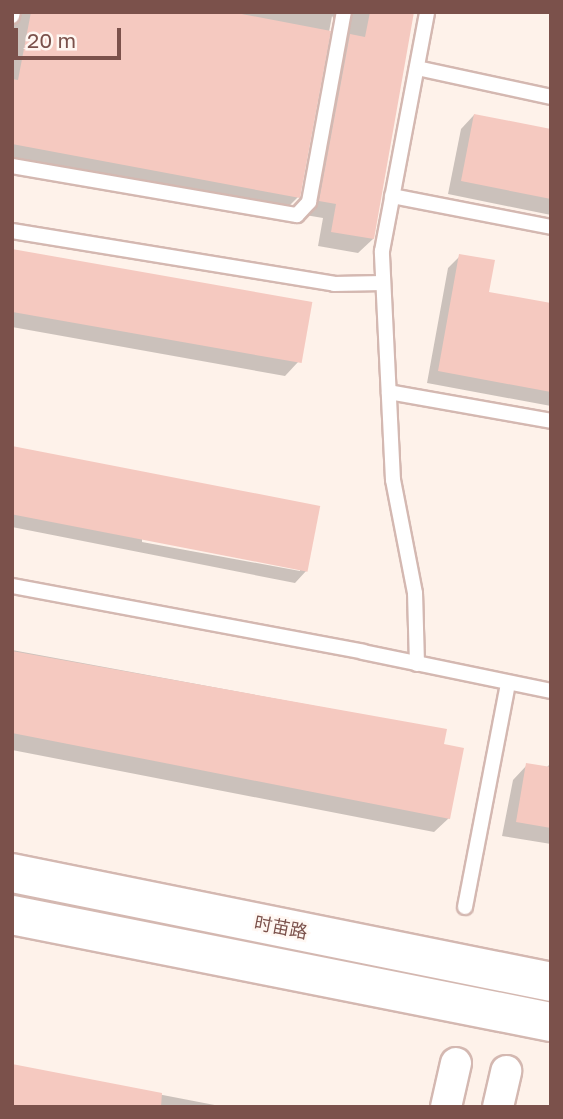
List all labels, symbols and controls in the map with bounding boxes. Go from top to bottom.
scale bar [18,14,124,58]
text: 20 m [27,27,76,53]
street label: 时苗路 [252,911,310,943]

